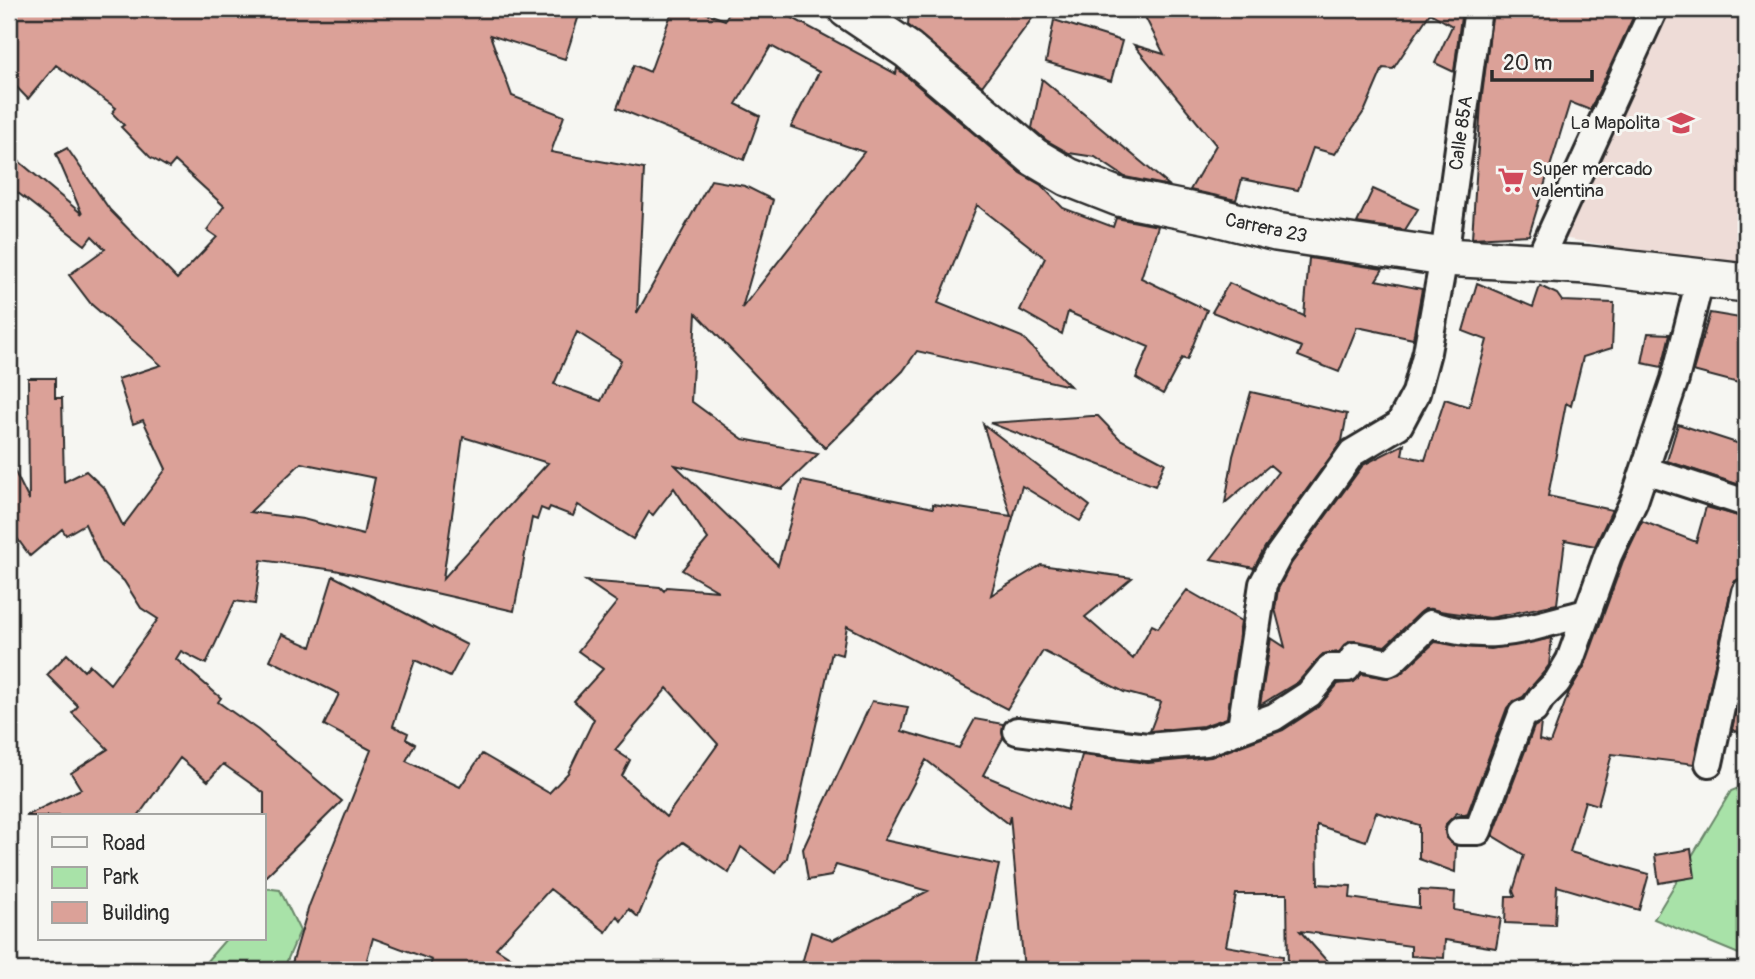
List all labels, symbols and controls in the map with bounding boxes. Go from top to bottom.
scale bar [1492,38,1592,82]
text: 20 m [1503,50,1552,77]
street label: Calle 85A [1444,94,1478,172]
school or university icon: La Mapolita [1666,108,1696,138]
place label: La Mapolita [1570,111,1660,135]
place label: Super mercado valentina [1531,157,1653,203]
supermarket icon: Super mercado valentina [1496,165,1526,195]
street label: Carrera 23 [1223,208,1309,248]
legend [38,814,266,940]
text: Road [102,830,146,857]
text: Park [102,864,139,891]
text: Building [102,900,169,927]

